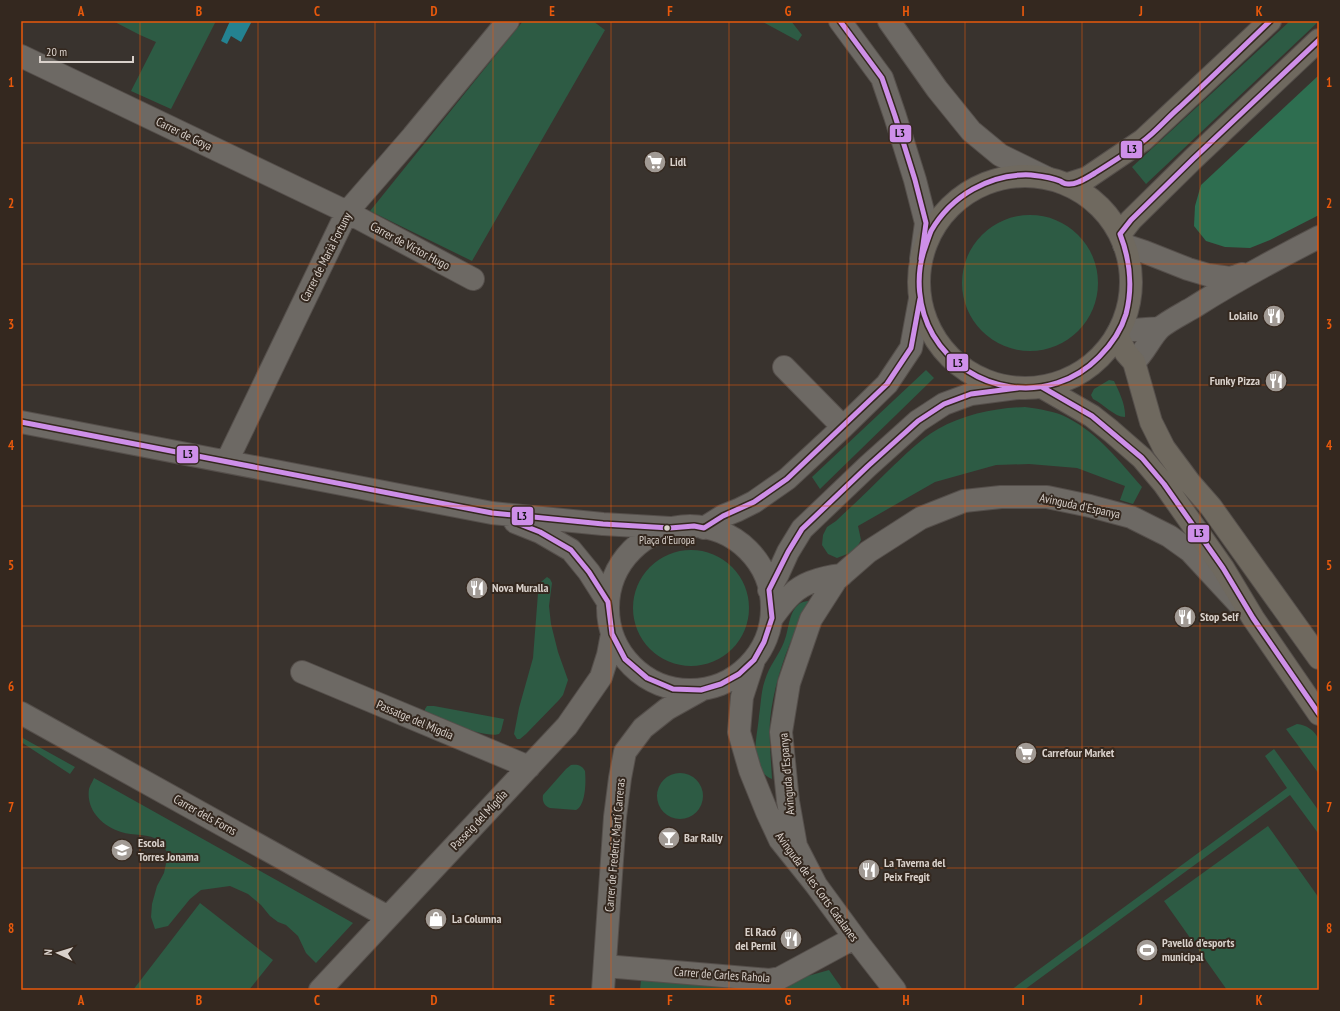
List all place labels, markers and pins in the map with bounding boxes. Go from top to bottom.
supermarket icon: Lidl [642,149,668,175]
place label: Lidl [670,154,686,169]
restaurant icon: Lolailo [1261,303,1287,329]
place label: Lolailo [1229,308,1259,323]
restaurant icon: Funky Pizza [1263,368,1289,394]
place label: Funky Pizza [1210,373,1260,388]
marker: Plaça d'Europa [662,523,672,533]
place label: Plaça d'Europa [639,533,695,547]
restaurant icon: Nova Muralla [464,575,490,601]
place label: Nova Muralla [492,580,549,595]
restaurant icon: Stop Self [1172,604,1198,630]
place label: Stop Self [1200,609,1239,624]
supermarket icon: Carrefour Market [1013,740,1039,766]
place label: Carrefour Market [1042,745,1115,760]
bar icon: Bar Rally [656,825,682,851]
place label: Bar Rally [684,830,723,845]
place label: Escola Torres Jonama [138,835,199,864]
school or university icon: Escola Torres Jonama [109,837,135,863]
place label: La Taverna del Peix Fregit [884,855,945,884]
restaurant icon: La Taverna del Peix Fregit [856,857,882,883]
shop icon: La Columna [423,906,449,932]
place label: La Columna [452,911,501,926]
place label: El Racó del Pernil [735,924,777,953]
restaurant icon: El Racó del Pernil [778,926,804,952]
place label: Pavelló d'esports municipal [1162,935,1234,964]
sports icon: Pavelló d'esports municipal [1134,937,1160,963]

